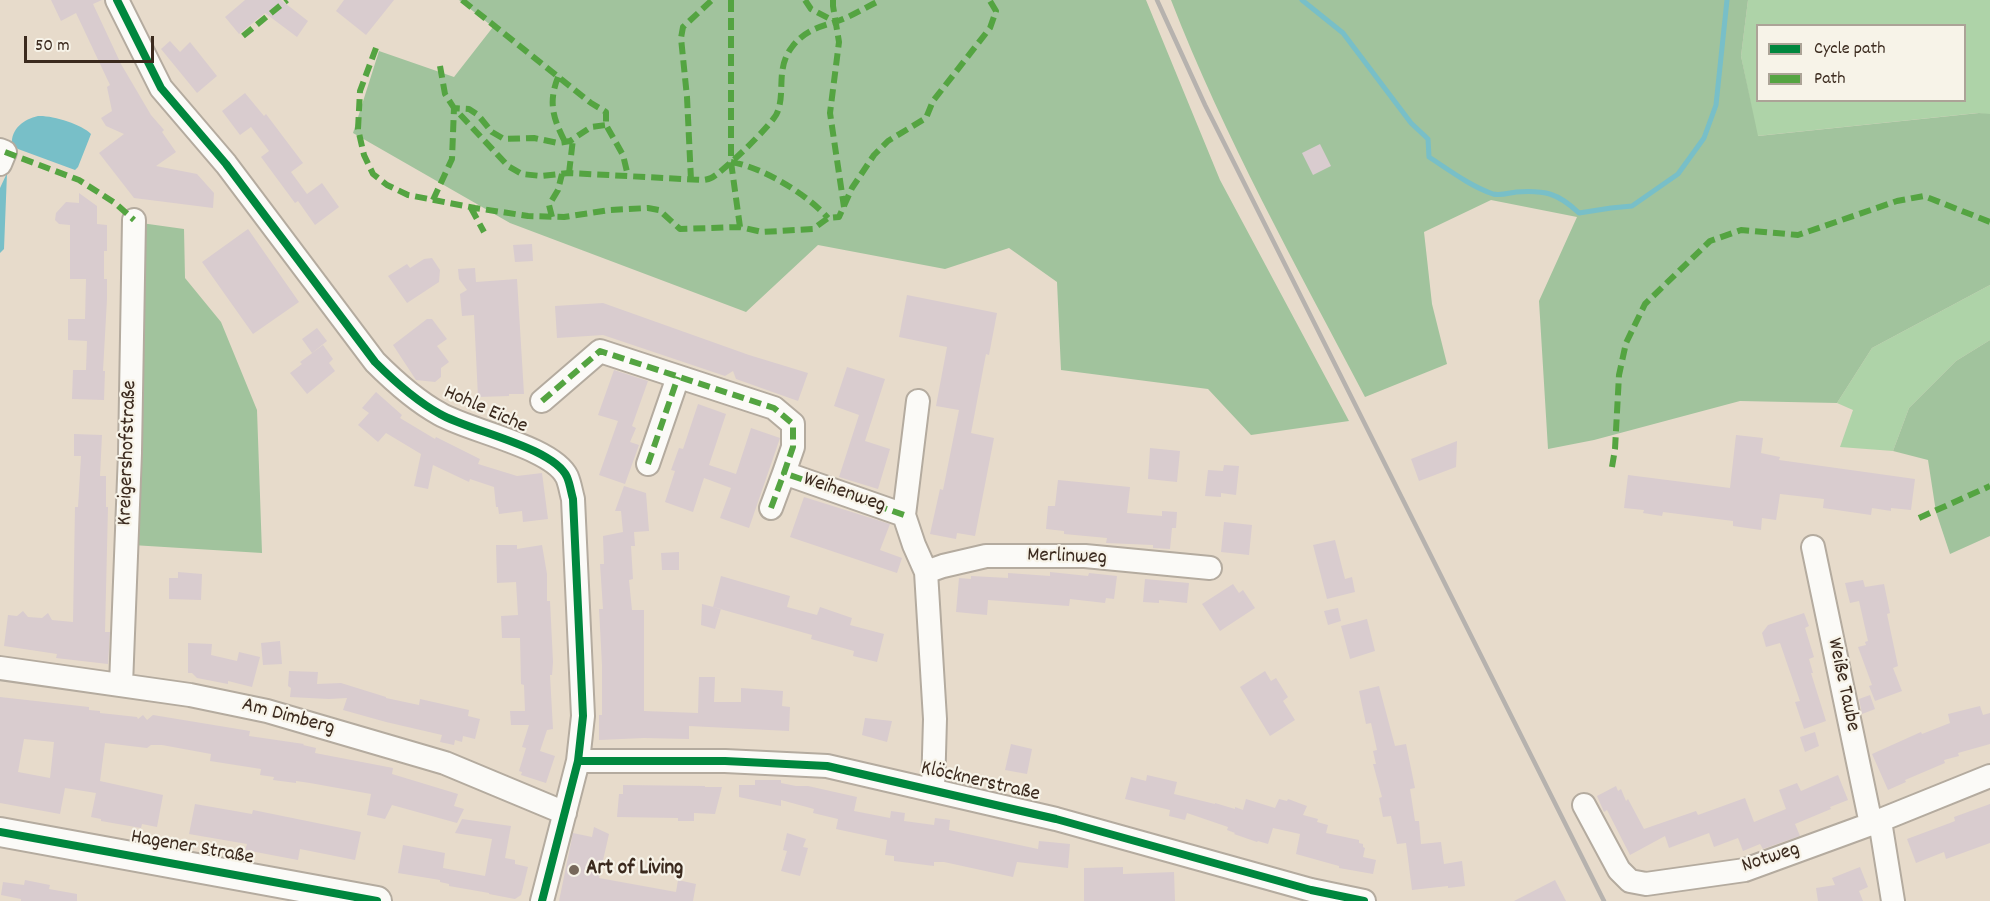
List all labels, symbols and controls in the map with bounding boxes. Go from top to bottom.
scale bar [27,24,158,62]
legend [1756,24,1966,102]
text: 50 m [35,34,70,59]
text: Cycle path [1814,37,1885,62]
text: Path [1814,67,1846,92]
street label: Kreigershofstraße [114,380,144,526]
street label: Hohle Eiche [439,381,531,441]
street label: Weihenweg [799,468,889,520]
street label: Merlinweg [1027,544,1107,572]
street label: Weiße Taube [1820,636,1864,734]
street label: Am Dimberg [239,694,337,742]
street label: Klöcknerstraße [918,757,1042,809]
street label: Hagener Straße [129,826,255,872]
street label: Notweg [1739,838,1803,880]
place label: Art of Living [586,857,683,883]
marker: Art of Living [567,863,581,877]

